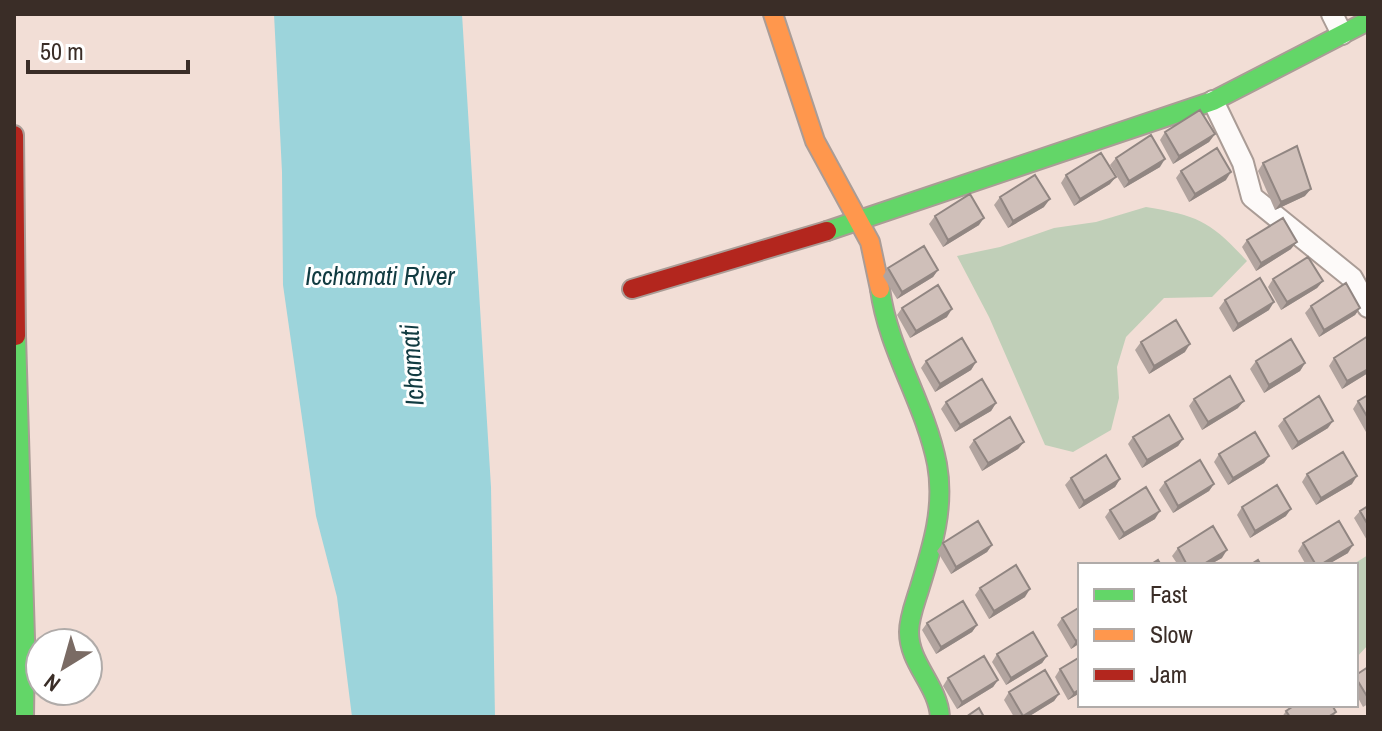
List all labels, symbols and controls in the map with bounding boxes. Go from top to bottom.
scale bar [28,24,188,74]
text: 50 m [40,35,84,67]
water label: Icchamati River [305,258,456,293]
water label: Ichamati [391,323,432,407]
legend [1078,563,1358,707]
text: Fast [1150,578,1188,610]
text: Slow [1150,618,1193,650]
north arrow [24,627,104,707]
text: Jam [1150,658,1187,690]
text: N [38,667,66,699]

